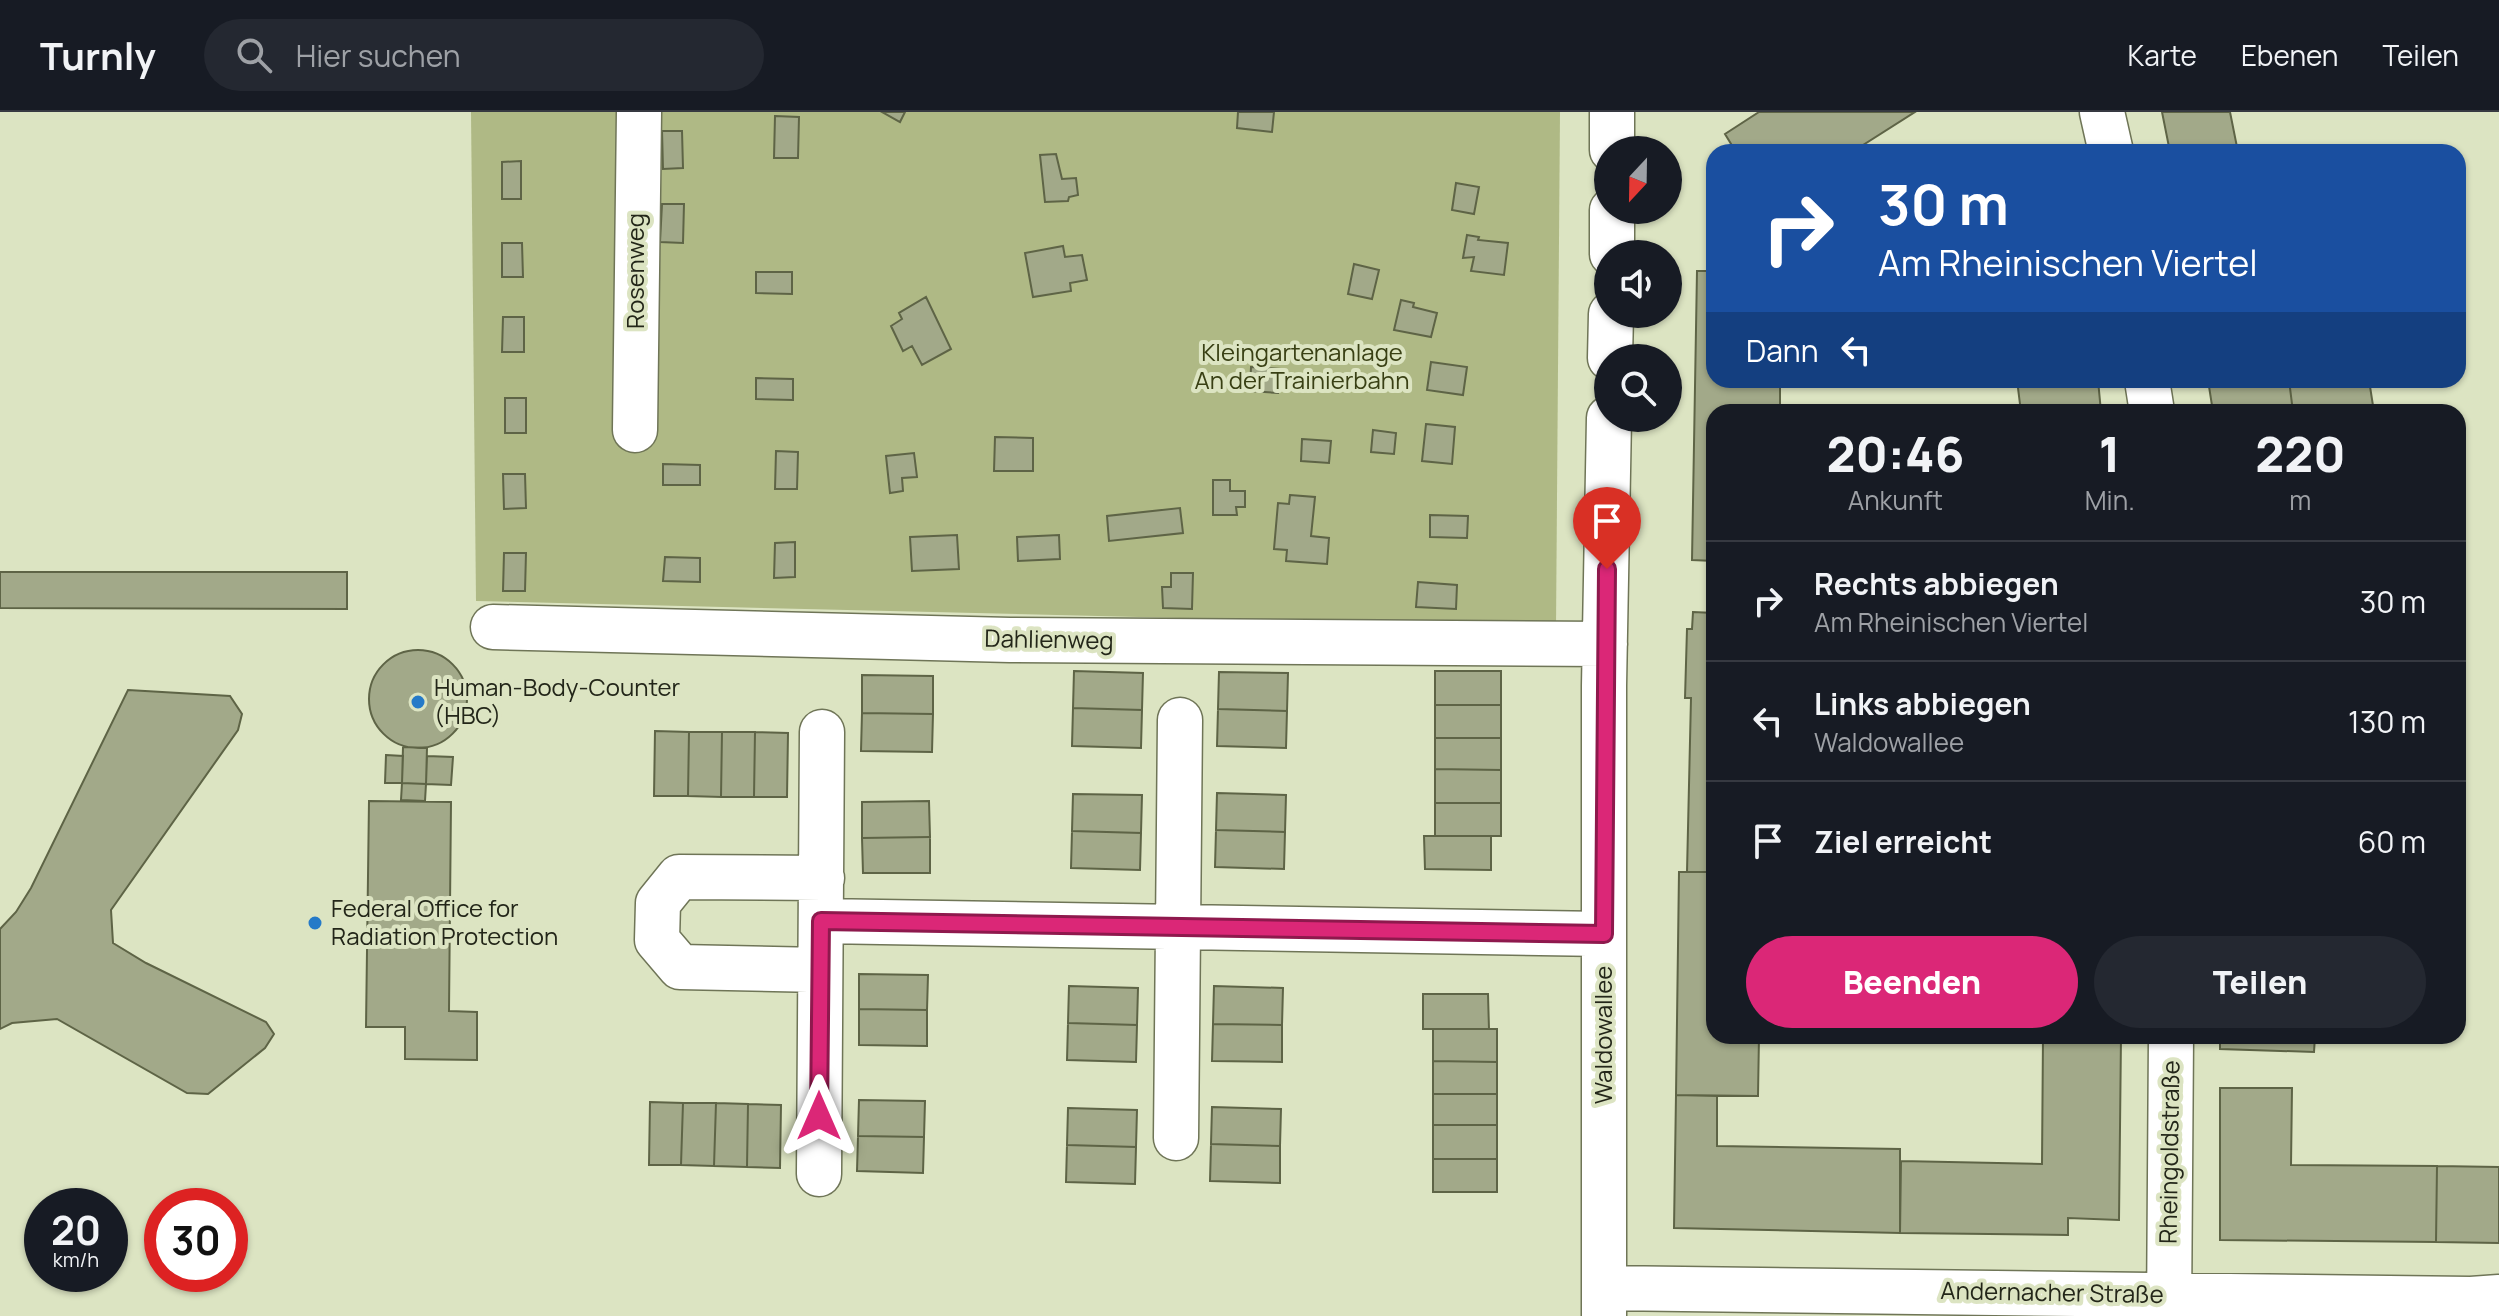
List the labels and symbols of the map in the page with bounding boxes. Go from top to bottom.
north arrow [1594,136,1682,224]
street label: Rosenweg [618,213,651,329]
park label: Kleingartenanlage An der Trainierbahn [1195,335,1409,396]
pin [1573,487,1641,569]
street label: Dahlienweg [984,621,1114,656]
place label: Human-Body-Counter (HBC) [434,670,681,731]
marker: Human-Body-Counter (HBC) [409,693,427,711]
place label: Federal Office for Radiation Protection [331,891,558,952]
marker: Federal Office for Radiation Protection [306,914,324,932]
street label: Waldowallee [1586,966,1619,1104]
street label: Rheingoldstraße [2150,1060,2187,1244]
position arrow [777,1074,861,1158]
speed limit sign: 30 [144,1188,248,1292]
street label: Andernacher Straße [1940,1273,2164,1310]

